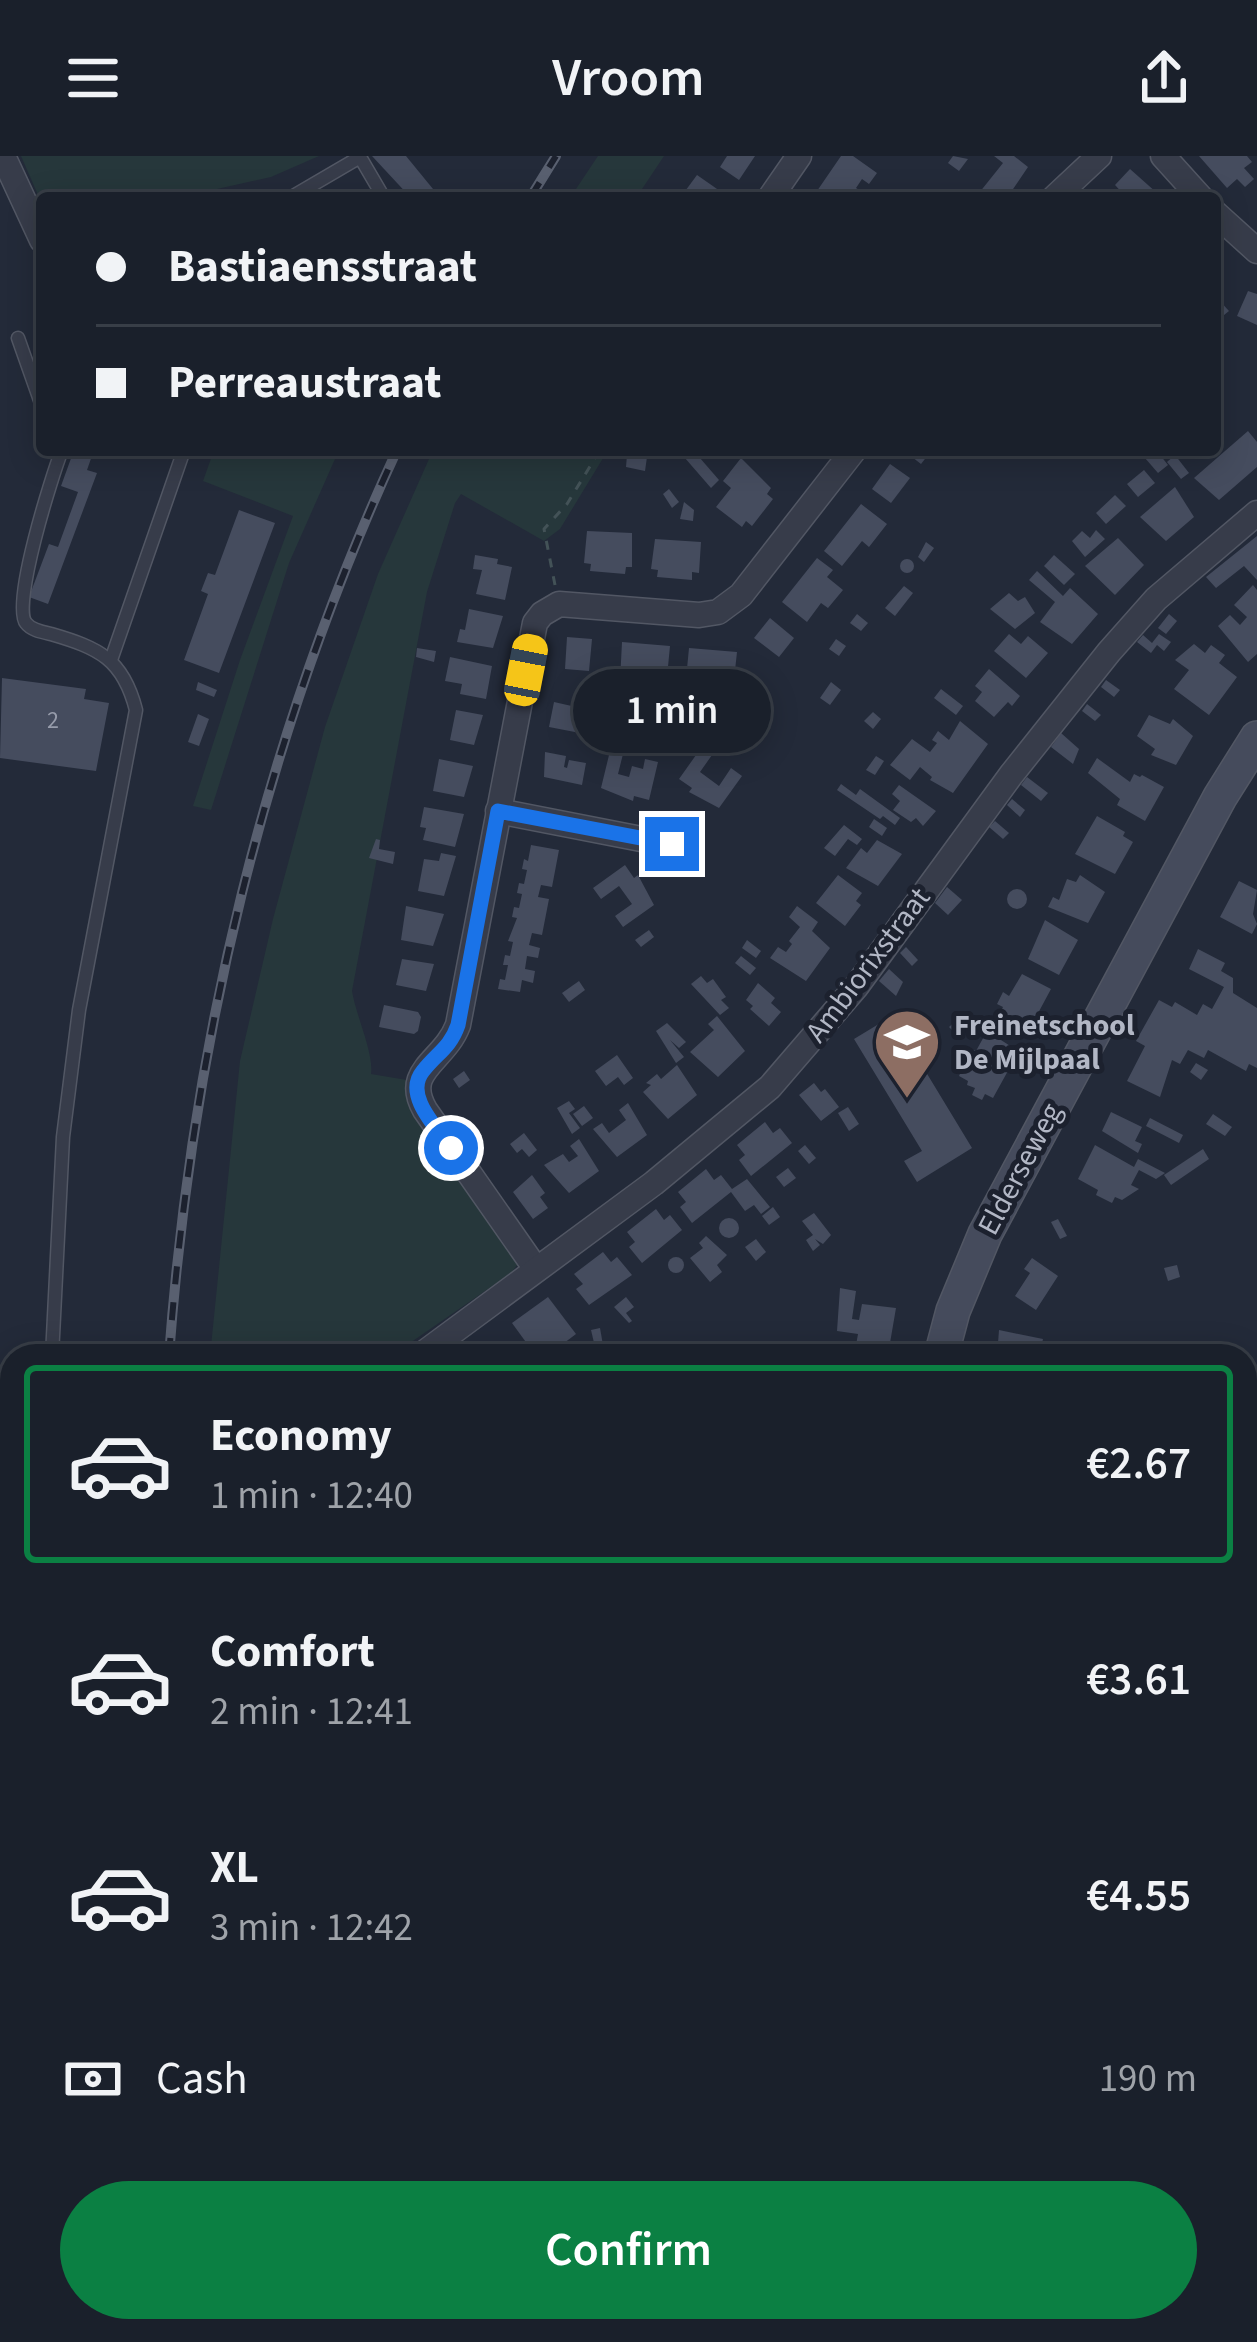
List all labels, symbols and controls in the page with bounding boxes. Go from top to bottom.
text: Vroom [552,40,705,117]
icon: menu [60,45,126,111]
icon: share [1131,45,1197,111]
text: Bastiaensstraat [168,235,477,299]
text: Perreaustraat [168,351,441,415]
car [501,631,551,709]
callout: 1 min [573,670,771,754]
text: 1 min [626,683,718,739]
house number: 2 [47,703,59,738]
route end [645,817,699,871]
street label: Ambiorixstraat [795,878,941,1052]
place label: Freinetschool De Mijlpaal [954,1004,1135,1081]
school or university icon: Freinetschool De Mijlpaal [872,1007,942,1101]
street label: Elderseweg [967,1095,1073,1243]
route start [424,1121,478,1175]
text: Economy [210,1404,392,1468]
icon: car [66,1410,174,1518]
text: €2.67 [1086,1432,1191,1496]
text: 1 min · 12:40 [210,1468,413,1524]
text: Comfort [210,1620,375,1684]
icon: car [66,1626,174,1734]
text: €3.61 [1086,1648,1191,1712]
text: 2 min · 12:41 [210,1684,413,1740]
text: XL [210,1836,259,1900]
icon: car [66,1842,174,1950]
text: €4.55 [1086,1864,1191,1928]
text: 3 min · 12:42 [210,1900,413,1956]
icon: cash [60,2046,126,2112]
text: Cash [156,2047,248,2111]
text: 190 m [1099,2051,1197,2107]
button: Confirm [60,2181,1197,2319]

